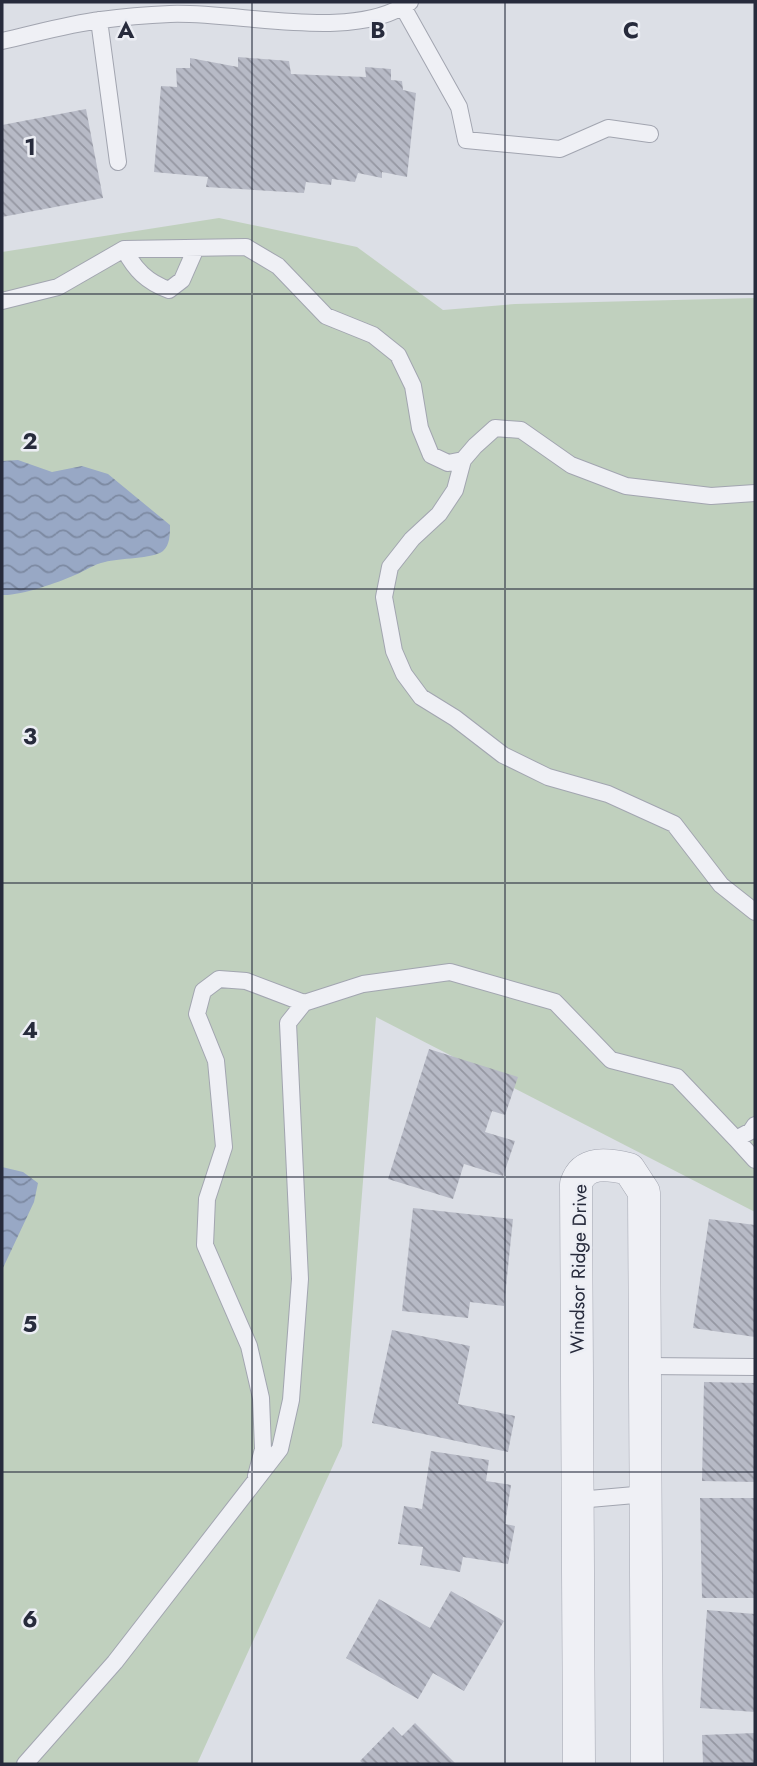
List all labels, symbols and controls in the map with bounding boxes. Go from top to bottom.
text: A [117,13,135,47]
text: B [370,13,386,47]
text: C [623,13,639,47]
text: 1 [24,130,36,164]
text: 2 [22,424,38,458]
text: 3 [23,719,37,753]
text: 4 [22,1013,38,1047]
street label: Windsor Ridge Drive [564,1184,593,1354]
text: 5 [23,1307,37,1341]
text: 6 [22,1602,38,1636]

